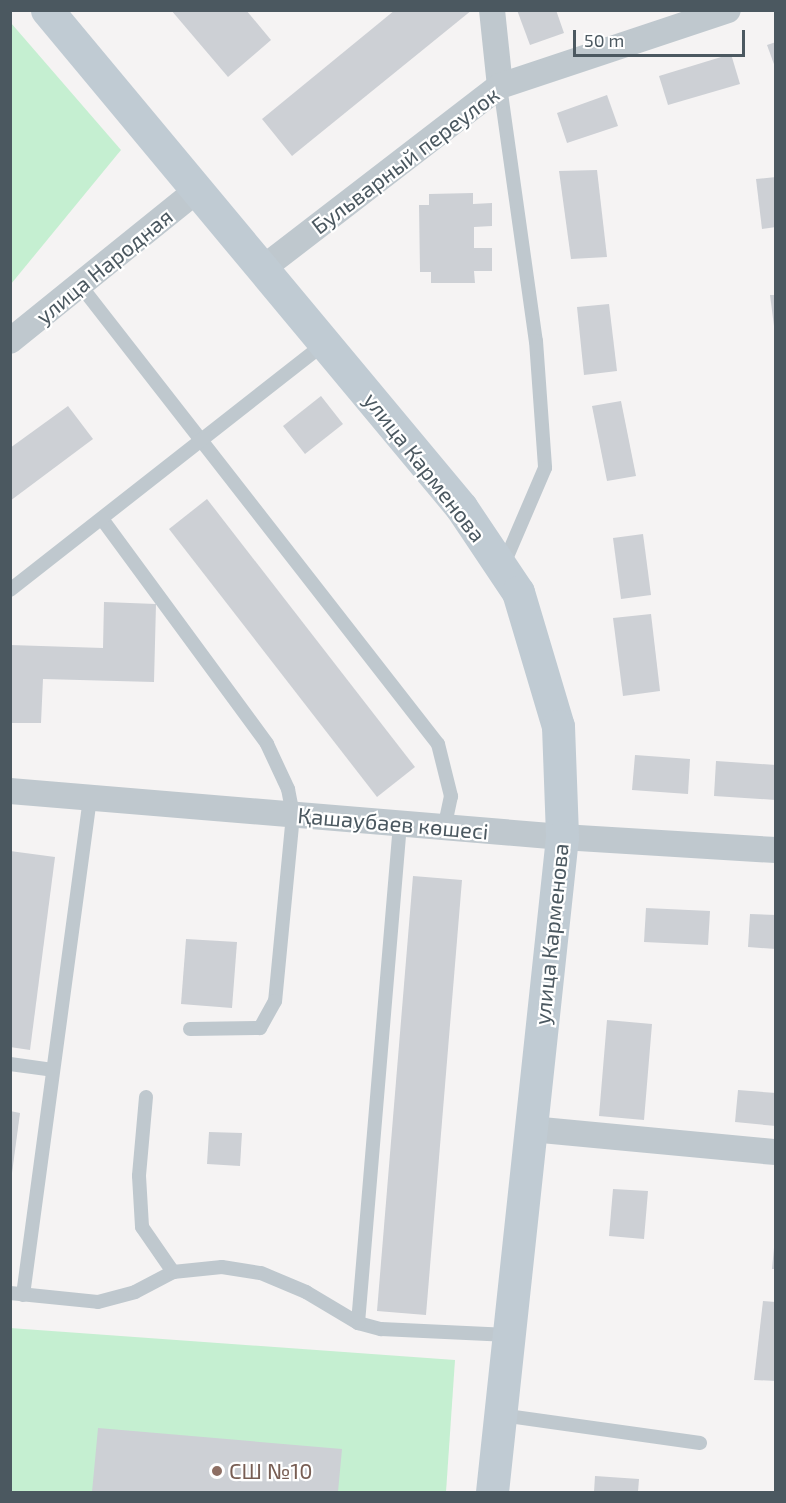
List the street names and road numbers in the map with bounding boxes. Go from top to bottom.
street label: Бульварный переулок [306,81,504,239]
street label: улица Народная [30,203,178,329]
street label: улица Карменова [358,387,492,547]
street label: Қашаубаев көшесі [296,802,490,844]
street label: улица Карменова [528,842,574,1026]

